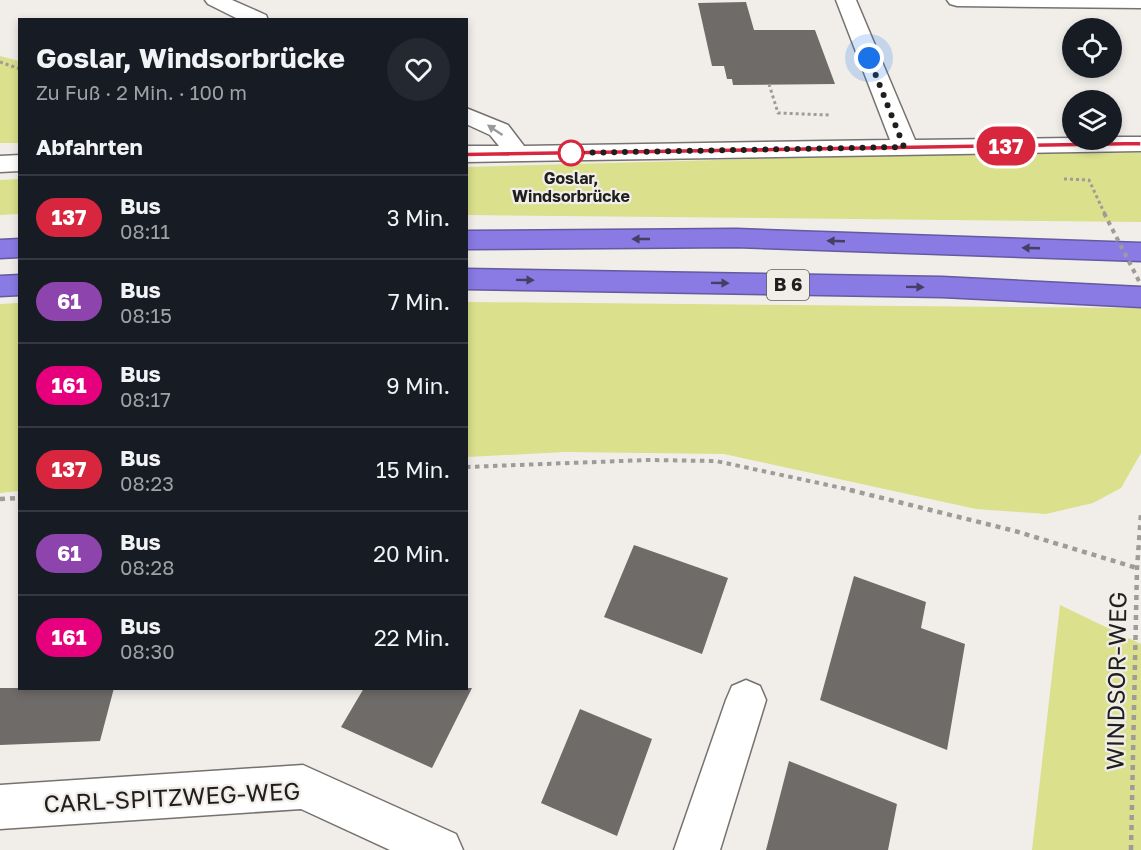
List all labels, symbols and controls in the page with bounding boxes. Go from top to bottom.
map controls [1062,18,1122,150]
button: locate [1062,18,1122,78]
button: heart [387,38,450,101]
text: Goslar, Windsorbrücke [36,41,345,74]
your location [854,43,884,73]
text: Zu Fuß · 2 Min. · 100 m [36,80,247,104]
button: layers [1062,90,1122,150]
one-way arrow [488,124,504,136]
line badge: 137 [972,126,1040,166]
text: Abfahrten [36,133,143,160]
text: 137 [988,133,1024,159]
marker: Goslar, Windsorbrücke [558,140,584,166]
place label: Goslar, Windsorbrücke [512,168,630,206]
text: Bus [120,192,161,219]
text: 137 [51,204,87,230]
text: 3 Min. [387,204,450,231]
text: 08:11 [120,219,170,243]
one-way arrow [631,234,650,244]
one-way arrow [826,237,845,246]
one-way arrow [1021,243,1040,253]
road number: B 6 [767,270,809,300]
one-way arrow [515,275,534,285]
text: Bus [120,276,161,303]
one-way arrow [710,279,729,288]
one-way arrow [905,282,924,292]
text: 61 [57,288,81,314]
text: 7 Min. [388,288,450,315]
text: 08:15 [120,303,172,327]
text: Bus [120,360,161,387]
text: 161 [52,372,86,398]
text: 9 Min. [386,372,450,399]
text: 08:17 [120,387,171,411]
text: Bus [120,444,161,471]
text: 137 [51,456,87,482]
text: 15 Min. [376,456,450,483]
text: 08:23 [120,471,174,495]
text: Bus [120,528,161,555]
text: 61 [57,540,81,566]
text: 20 Min. [373,540,450,567]
text: 08:28 [120,555,174,579]
street label: WINDSOR-WEG [1099,591,1132,771]
text: Bus [120,612,161,639]
text: 161 [52,624,86,650]
text: 22 Min. [374,624,450,651]
text: 08:30 [120,639,175,663]
street label: CARL-SPITZWEG-WEG [43,775,301,818]

